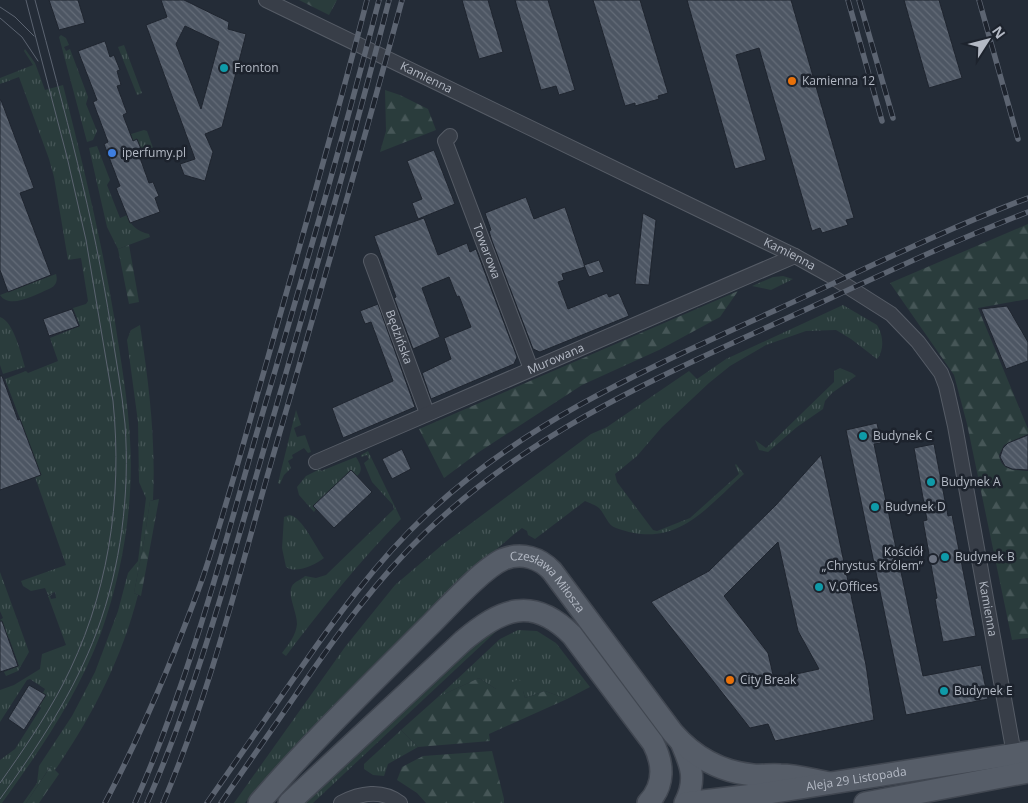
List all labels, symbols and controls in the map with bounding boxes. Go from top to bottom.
north arrow [963,15,1013,65]
text: N [988,22,1010,42]
street label: Kamienna [397,57,455,97]
place label: Fronton [234,59,279,76]
marker: Fronton [218,62,230,74]
place label: Kamienna 12 [802,72,875,89]
marker: Kamienna 12 [786,75,798,87]
place label: iperfumy.pl [122,144,186,161]
marker: iperfumy.pl [106,147,118,159]
street label: Towarowa [469,221,505,281]
street label: Kamienna [761,233,819,274]
street label: Będzińska [382,307,417,366]
street label: Murowana [525,339,587,378]
place label: Budynek C [873,427,933,444]
marker: Budynek C [857,430,869,442]
place label: Budynek A [941,473,1001,490]
marker: Budynek A [925,476,937,488]
place label: Budynek D [885,498,946,515]
marker: Budynek D [869,501,881,513]
place label: Kościół „Chrystus Królem” [822,543,924,574]
street label: Czesława Miłosza [509,547,589,616]
place label: Budynek B [955,548,1015,565]
marker: Budynek B [939,551,951,563]
marker: Kościół „Chrystus Królem” [927,553,939,565]
place label: V.Offices [829,578,878,595]
street label: Kamienna [975,579,1002,638]
marker: V.Offices [813,581,825,593]
place label: City Break [740,671,797,688]
marker: City Break [724,674,736,686]
place label: Budynek E [954,682,1013,699]
marker: Budynek E [938,685,950,697]
street label: Aleja 29 Listopada [805,762,908,795]

